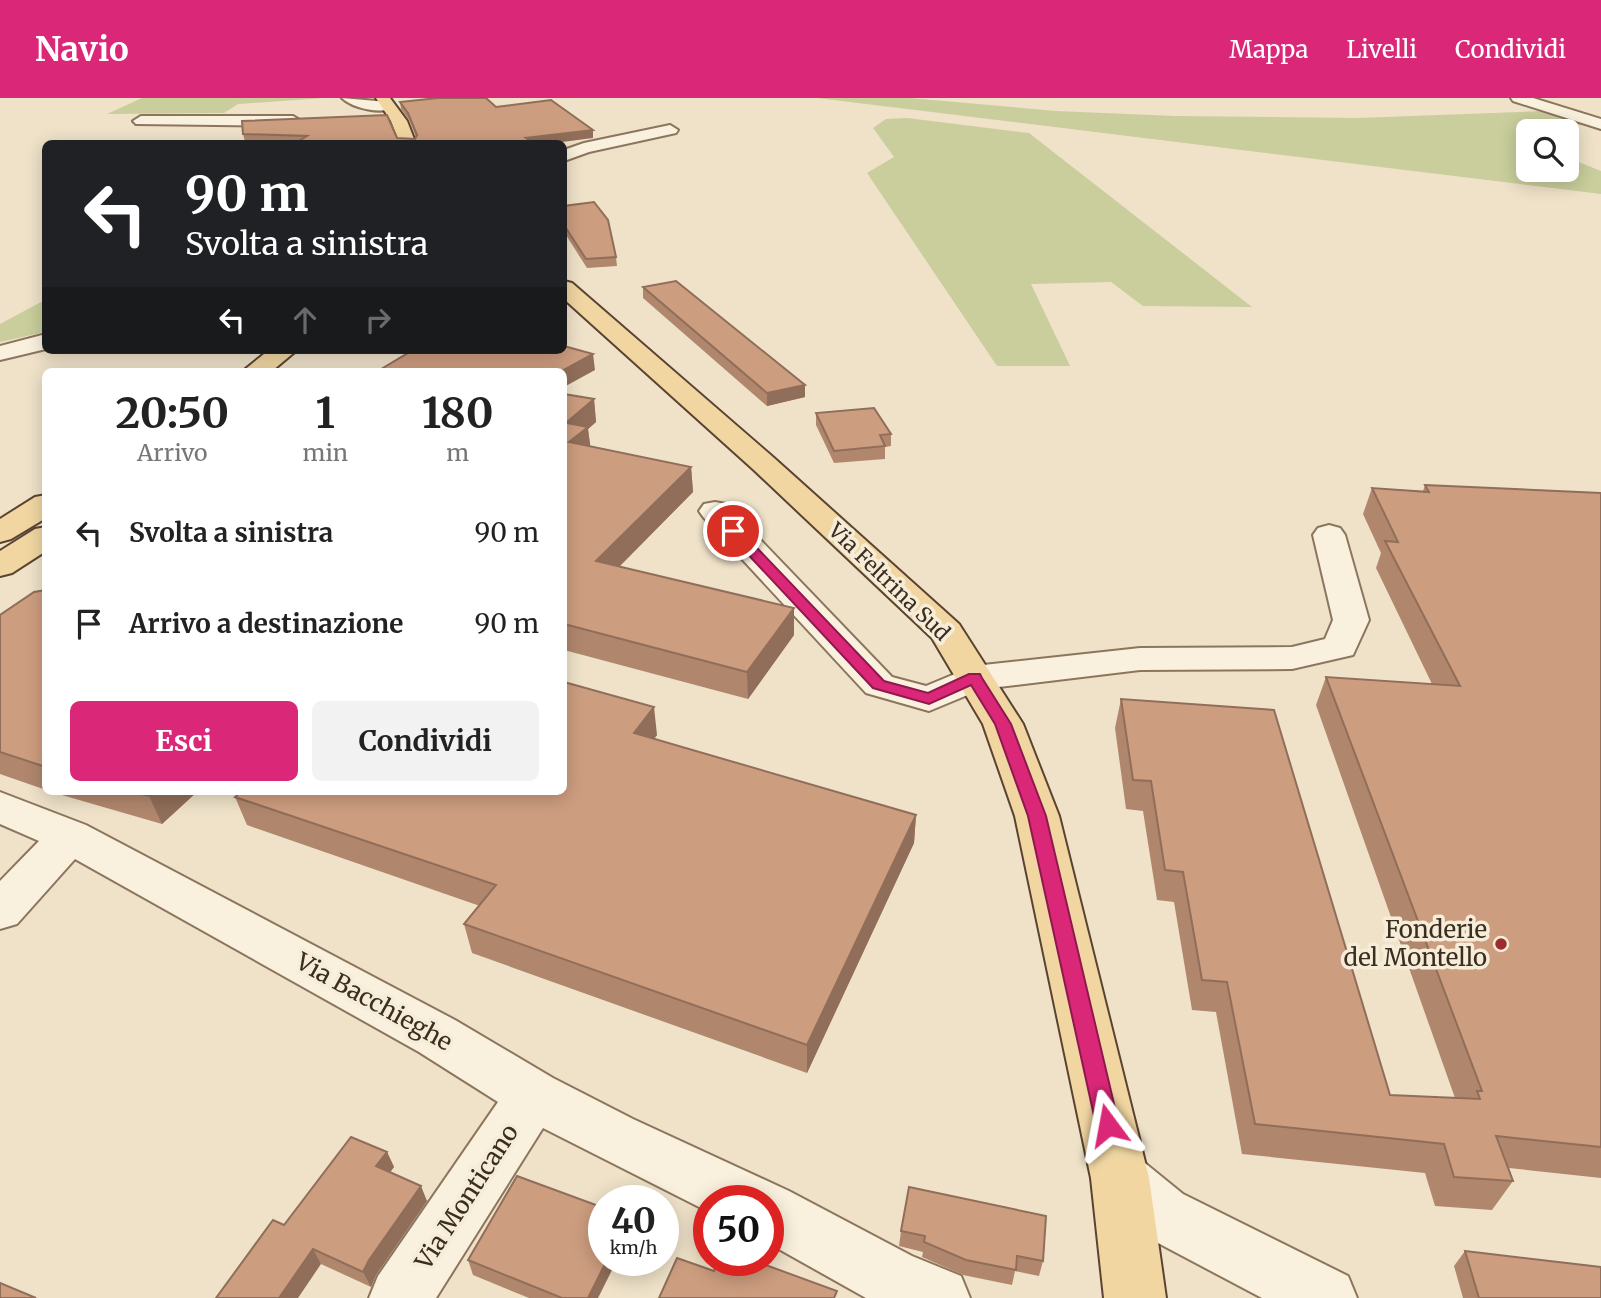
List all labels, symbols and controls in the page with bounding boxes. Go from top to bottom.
text: Navio [35,29,129,70]
text: Mappa [1229,34,1308,65]
text: Livelli [1346,34,1417,65]
text: Condividi [1455,34,1566,65]
map controls [1516,119,1579,182]
button: search [1516,119,1579,182]
text: 90 m [185,163,309,224]
icon: left [70,168,161,259]
text: Svolta a sinistra [185,224,428,264]
icon: left [213,301,251,339]
icon: ahead [286,301,324,339]
icon: right [359,301,397,339]
text: 20:50 [116,387,229,439]
text: 1 [316,387,335,439]
text: 180 [422,387,493,439]
text: Arrivo [137,438,208,467]
text: min [303,438,348,467]
text: m [446,438,469,467]
pin [703,501,763,561]
icon: arrive [714,512,752,550]
icon: left [70,514,108,552]
text: Svolta a sinistra [129,516,333,549]
text: 90 m [475,516,539,549]
street label: Via Feltrina Sud [822,516,956,647]
icon: arrive [70,605,108,643]
text: Arrivo a destinazione [129,607,403,640]
text: 90 m [475,607,539,640]
button: Esci [70,701,298,781]
button: Condividi [312,701,539,781]
place label: Fonderie del Montello [1343,914,1487,973]
marker: Fonderie del Montello [1493,936,1509,952]
street label: Via Bacchieghe [290,945,458,1057]
position arrow [1071,1088,1145,1162]
street label: Via Monticano [407,1118,525,1276]
speed limit sign: 50 [693,1185,784,1276]
text: 40 [611,1199,656,1243]
text: km/h [610,1236,657,1259]

